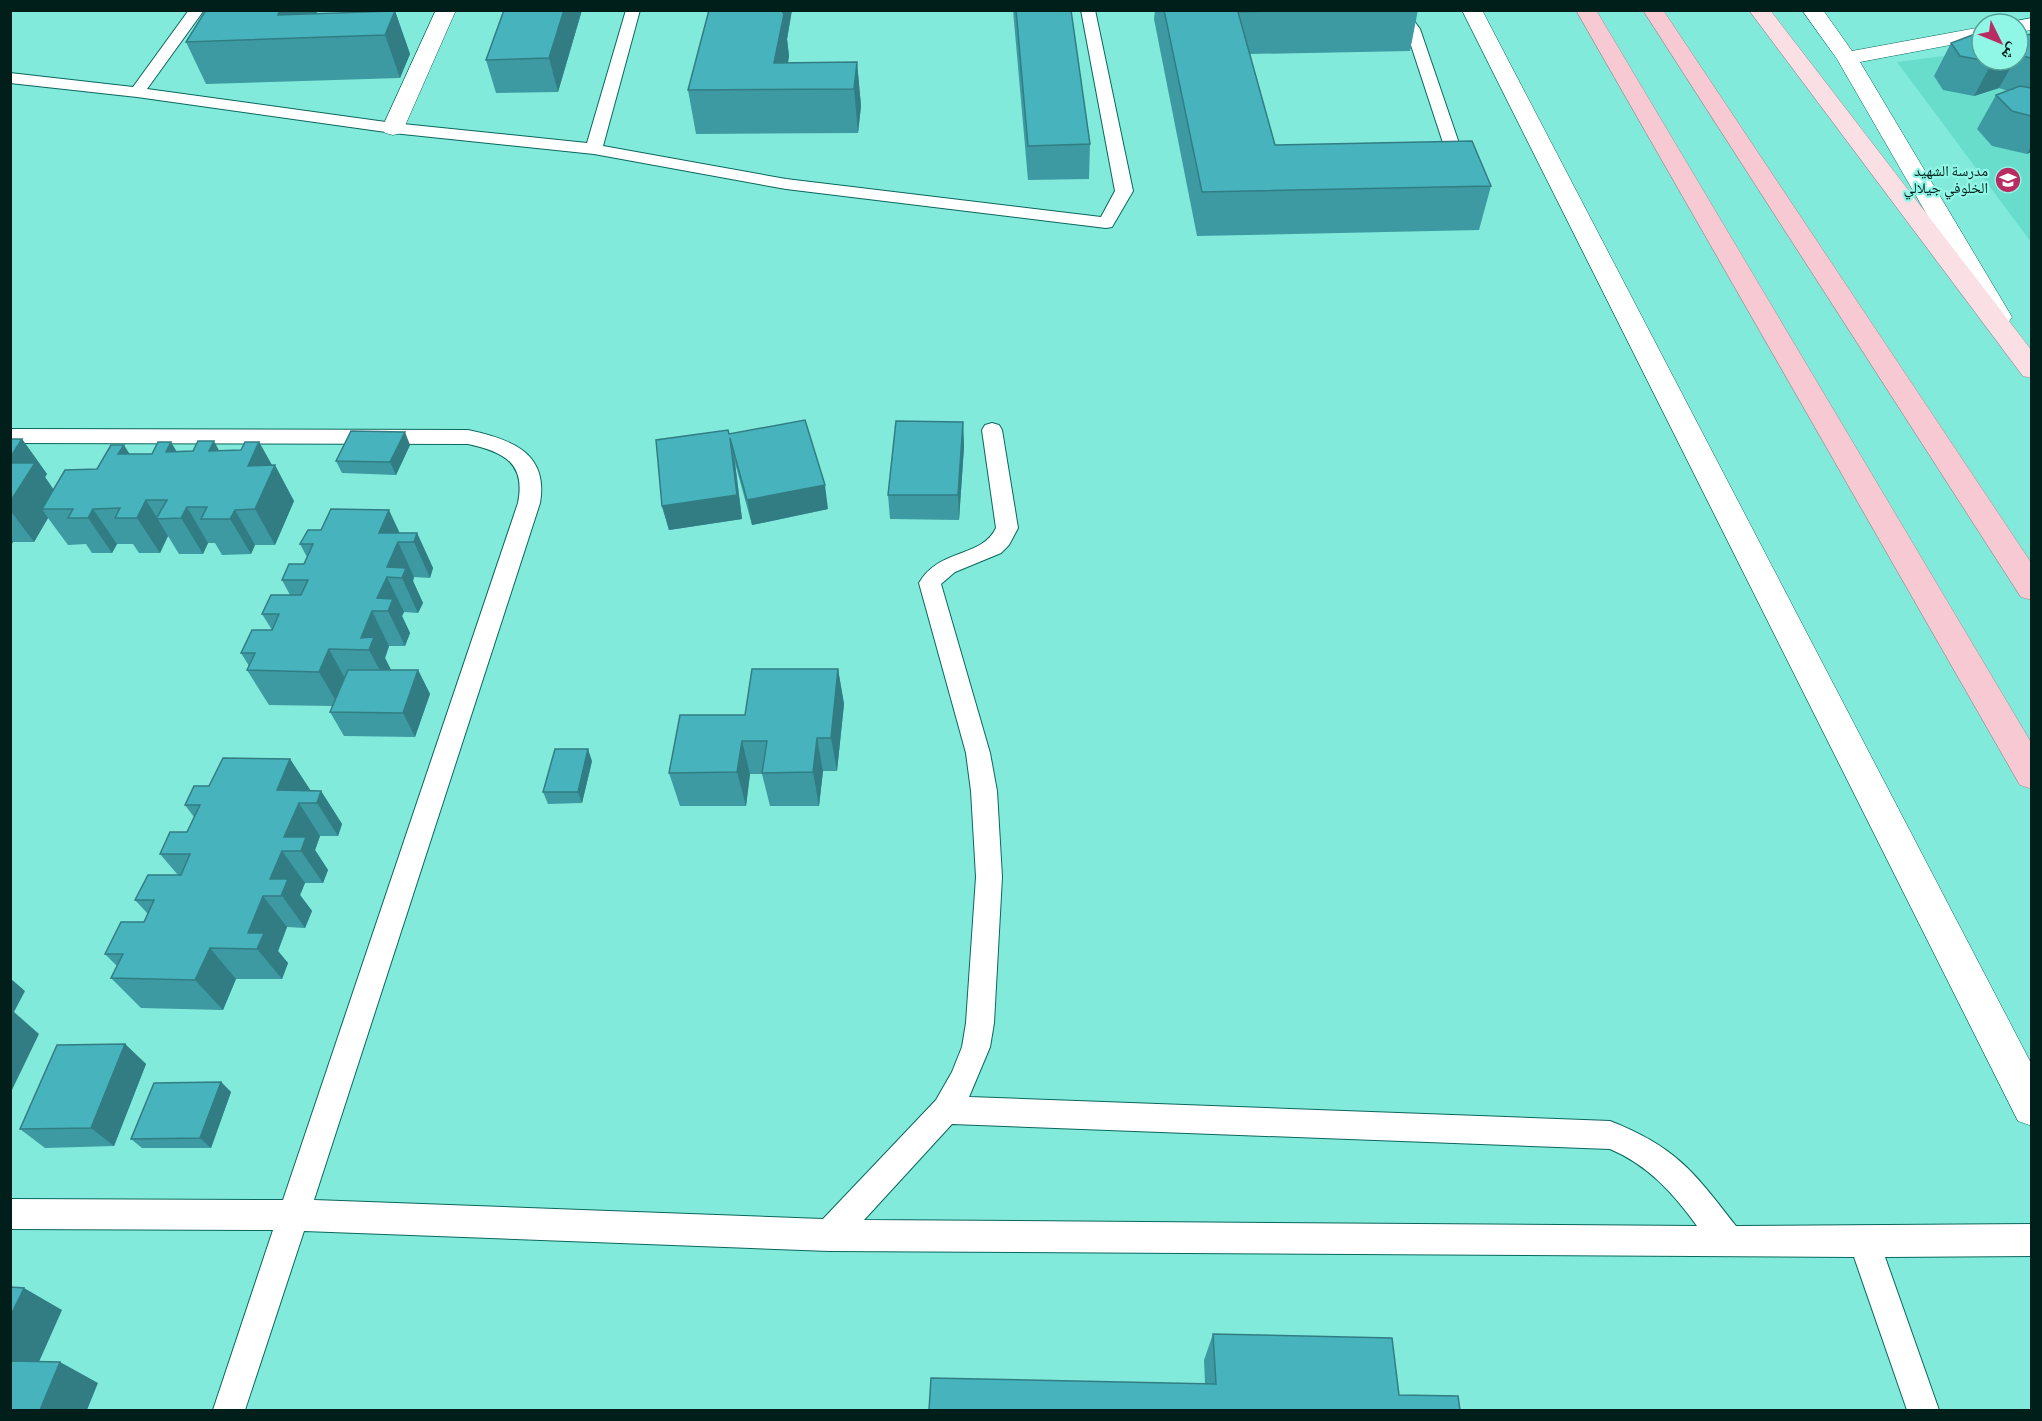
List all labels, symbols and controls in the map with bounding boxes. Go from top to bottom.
north arrow [1970,12,2030,72]
text: ش [1998,39,2023,64]
place label: مدرسة الشهيد الخلوفي جيلالي [1904,163,1988,200]
school or university icon: مدرسة الشهيد الخلوفي جيلالي [1993,165,2023,195]

